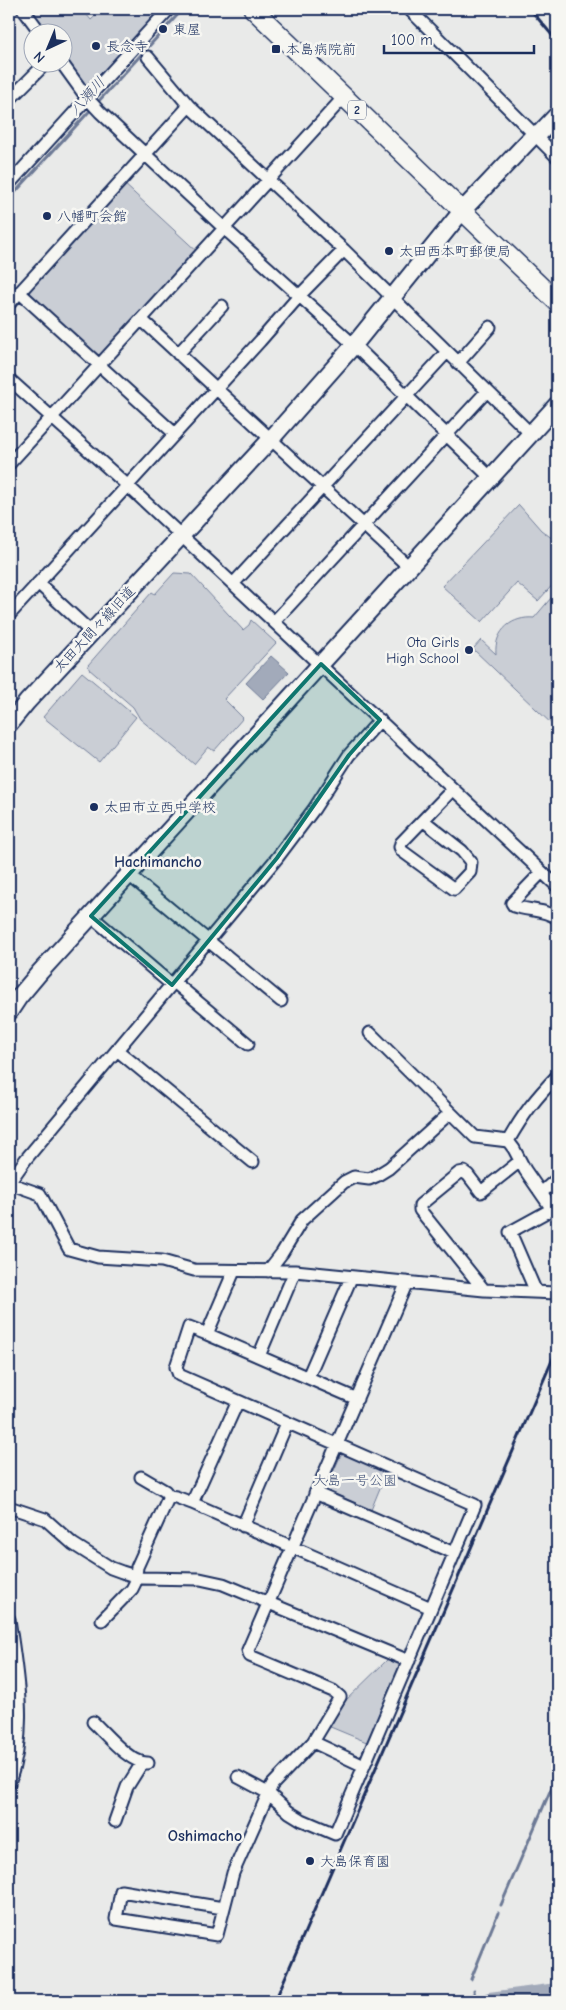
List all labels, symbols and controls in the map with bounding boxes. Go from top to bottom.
place label: 東屋 [173,21,201,38]
north arrow [22,22,72,72]
scale bar [384,22,534,54]
marker: 東屋 [157,23,169,35]
text: 100 m [391,31,433,49]
place label: 長念寺 [106,38,148,55]
marker: 長念寺 [90,40,102,52]
place label: 本島病院前 [286,41,356,58]
marker: 本島病院前 [270,43,282,55]
text: N [30,48,49,66]
water label: 八瀬川 [65,73,109,119]
road number: 2 [348,100,366,120]
place label: 八幡町会館 [57,208,127,225]
marker: 八幡町会館 [41,210,53,222]
place label: 太田西本町郵便局 [399,243,511,260]
marker: 太田西本町郵便局 [383,245,395,257]
street label: 太田大間々線旧道 [50,583,139,676]
place label: Ota Girls High School [386,634,459,667]
marker: Ota Girls High School [463,644,475,656]
place label: 太田市立西中学校 [104,799,216,816]
marker: 太田市立西中学校 [88,801,100,813]
district label: Hachimancho [114,853,202,871]
park label: 大島一号公園 [313,1472,397,1489]
district label: Oshimacho [168,1827,242,1845]
place label: 大島保育園 [320,1853,390,1870]
marker: 大島保育園 [304,1855,316,1867]

